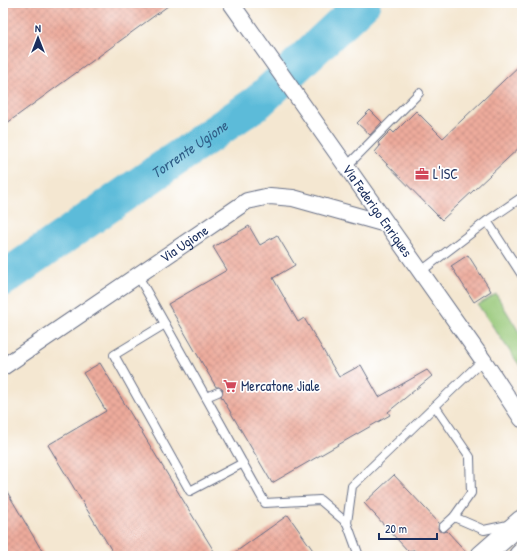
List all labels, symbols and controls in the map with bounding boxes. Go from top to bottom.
north arrow [18,18,58,58]
text: N [35,21,41,35]
water label: Torrente Ugione [147,115,233,183]
street label: Via Federigo Enriques [339,160,417,260]
place label: L'ISC [433,164,458,183]
office icon: L'ISC [414,166,430,182]
street label: Via Ugione [156,220,212,267]
place label: Mercatone Jiale [241,376,320,395]
supermarket icon: Mercatone Jiale [222,378,238,394]
scale bar [379,515,437,541]
text: 20 m [385,520,407,537]

